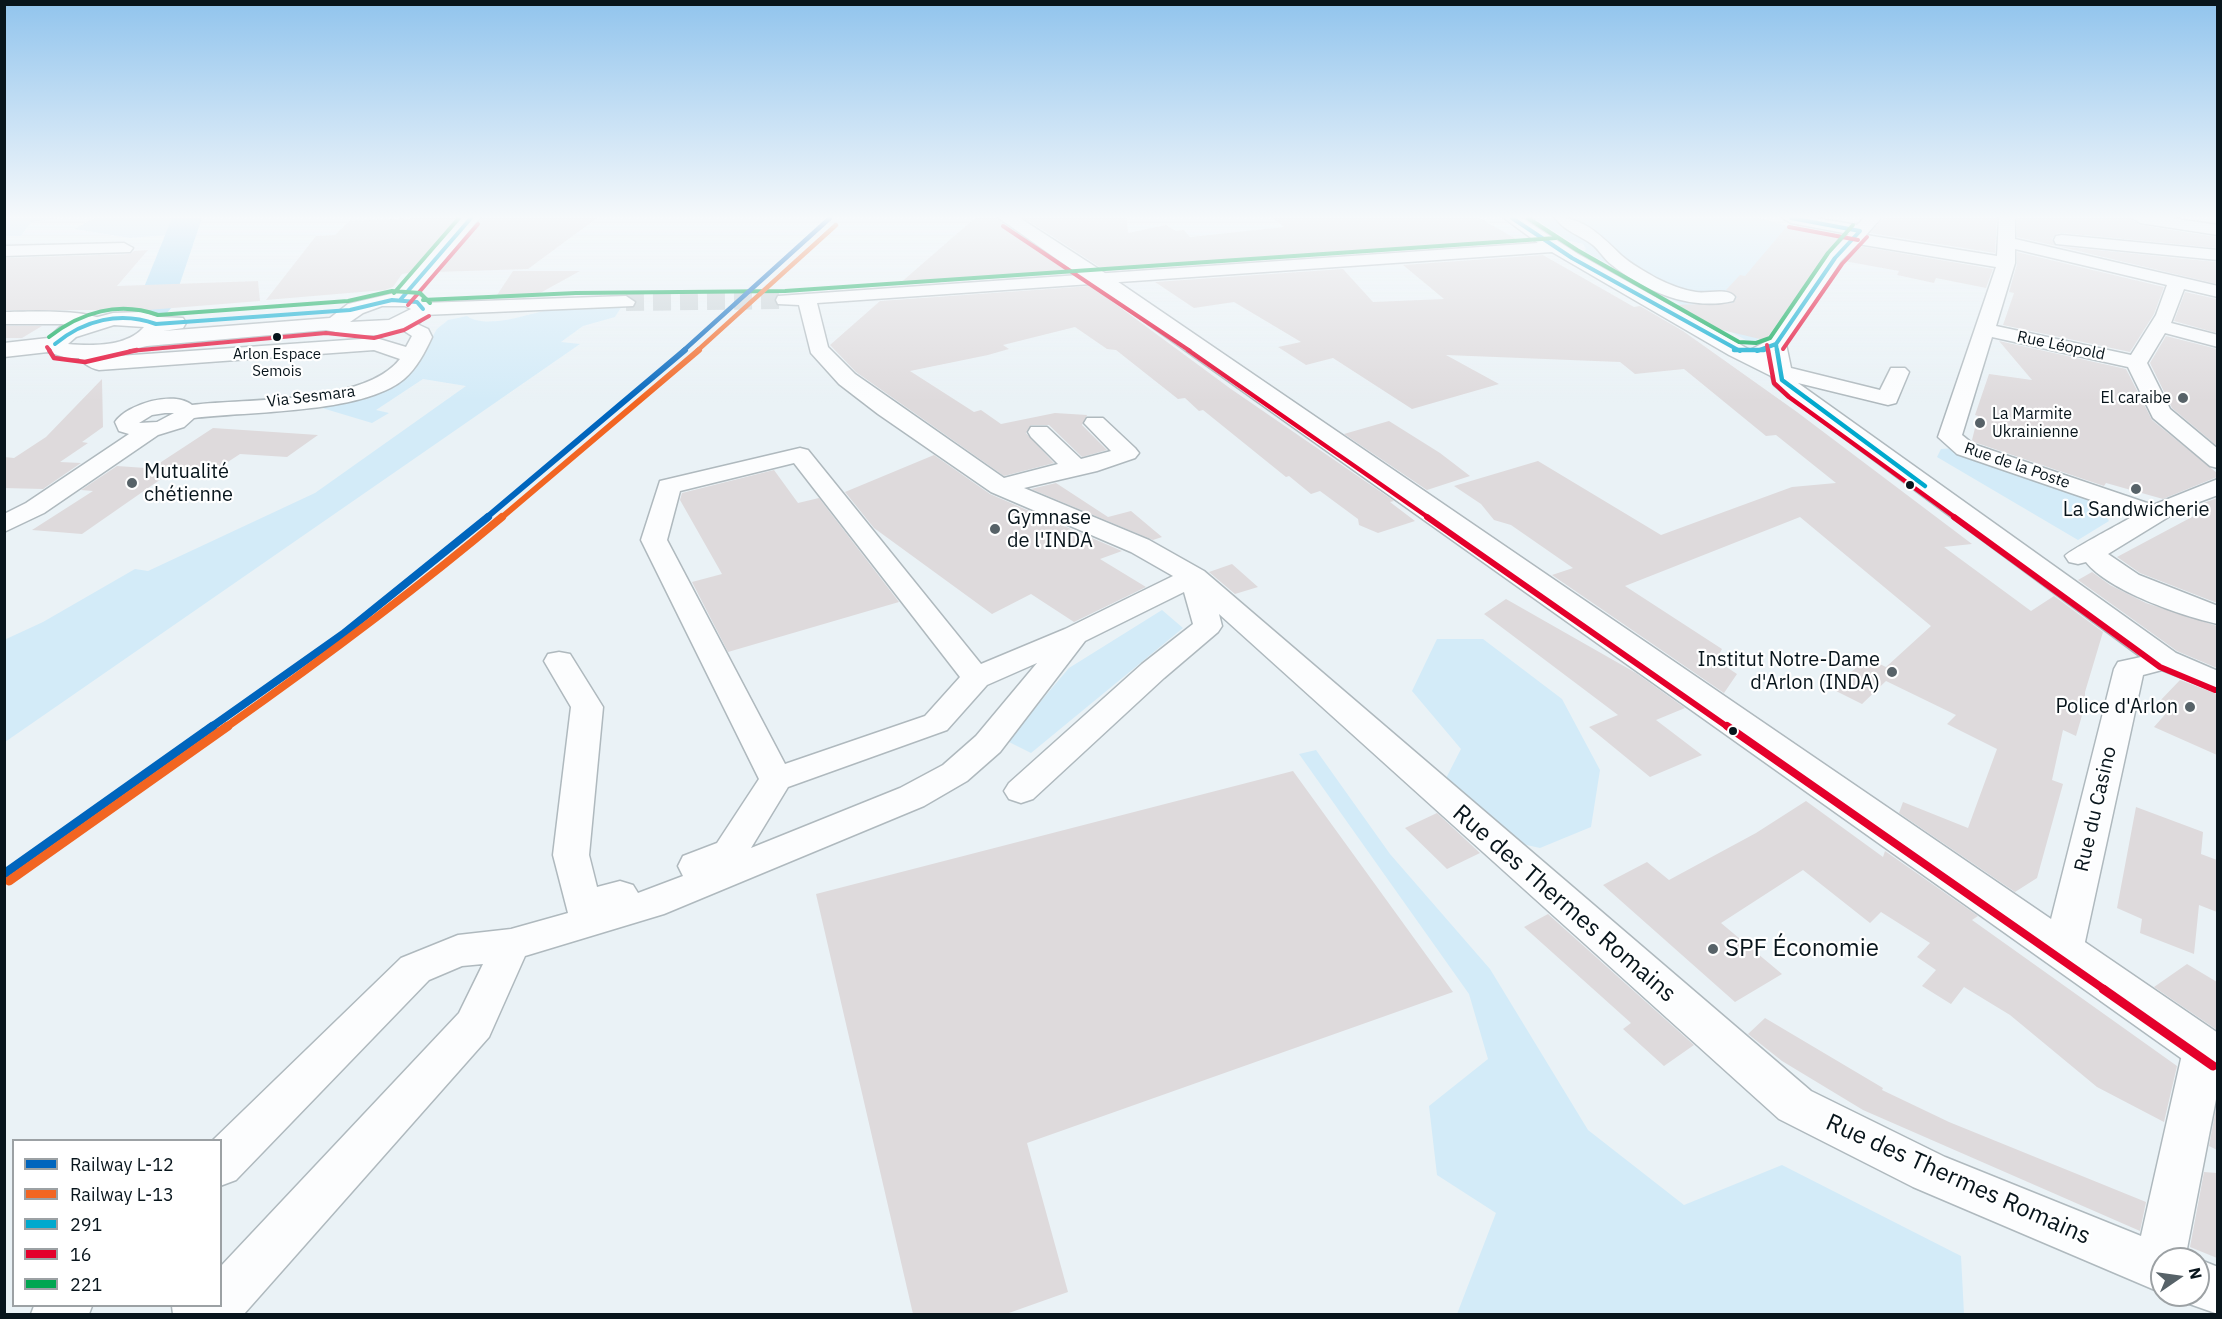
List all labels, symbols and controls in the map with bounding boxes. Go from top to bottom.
street label: Rue Léopold [2015,327,2107,365]
marker: Arlon Espace Semois [271,331,283,343]
place label: Arlon Espace Semois [233,346,321,381]
street label: Via Sesmara [266,382,356,412]
place label: El caraibe [2101,388,2171,408]
marker: El caraibe [2176,391,2190,405]
place label: La Marmite Ukrainienne [1992,404,2078,442]
marker: La Marmite Ukrainienne [1973,416,1987,430]
street label: Rue de la Poste [1962,439,2072,493]
place label: Mutualité chétienne [144,460,233,507]
marker: Mutualité chétienne [125,476,139,490]
unlabelled marker [1904,479,1916,491]
marker: La Sandwicherie [2129,482,2143,496]
place label: La Sandwicherie [2063,498,2209,522]
place label: Gymnase de l'INDA [1007,506,1093,553]
marker: Gymnase de l'INDA [988,522,1002,536]
place label: Institut Notre-Dame d'Arlon (INDA) [1698,648,1880,695]
marker: Institut Notre-Dame d'Arlon (INDA) [1885,665,1899,679]
place label: Police d'Arlon [2055,695,2178,719]
marker: Police d'Arlon [2183,700,2197,714]
unlabelled marker [1727,725,1739,737]
street label: Rue du Casino [2070,744,2122,874]
street label: Rue des Thermes Romains [1446,799,1682,1009]
place label: SPF Économie [1725,935,1879,963]
marker: SPF Économie [1706,942,1720,956]
street label: Rue des Thermes Romains [1821,1109,2095,1251]
legend [12,1139,222,1307]
text: Railway L-12 [70,1153,174,1176]
text: Railway L-13 [70,1183,174,1206]
text: 291 [70,1213,102,1236]
text: 16 [70,1243,92,1266]
north arrow [2150,1247,2210,1307]
text: N [2185,1266,2207,1281]
text: 221 [70,1273,102,1296]

